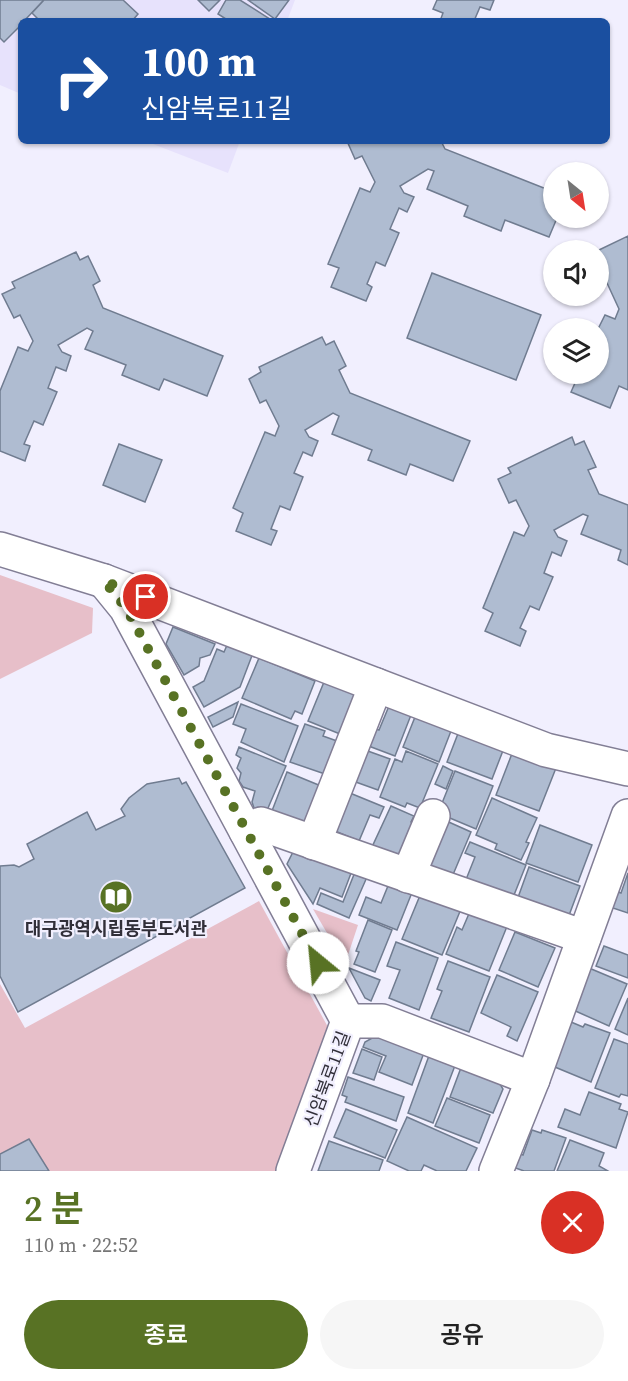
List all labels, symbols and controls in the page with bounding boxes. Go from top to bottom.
text: 100 m [141,32,256,90]
icon: right [42,42,120,120]
text: 신암북로11길 [141,90,292,127]
north arrow [543,162,609,228]
map controls [543,162,609,384]
button: sound [543,240,609,306]
button: layers [543,318,609,384]
pin [120,571,171,622]
icon: arrive [129,580,162,613]
library icon: 대구광역시립동부도서관 [98,879,134,915]
place label: 대구광역시립동부도서관 [25,916,208,941]
position arrow [286,931,350,995]
street label: 신암북로11길 [298,1027,356,1131]
text: 2 분 [24,1184,84,1233]
button: close [541,1191,604,1254]
text: 110 m · 22:52 [24,1231,138,1259]
button: 종료 [24,1300,308,1369]
button: 공유 [320,1300,604,1369]

